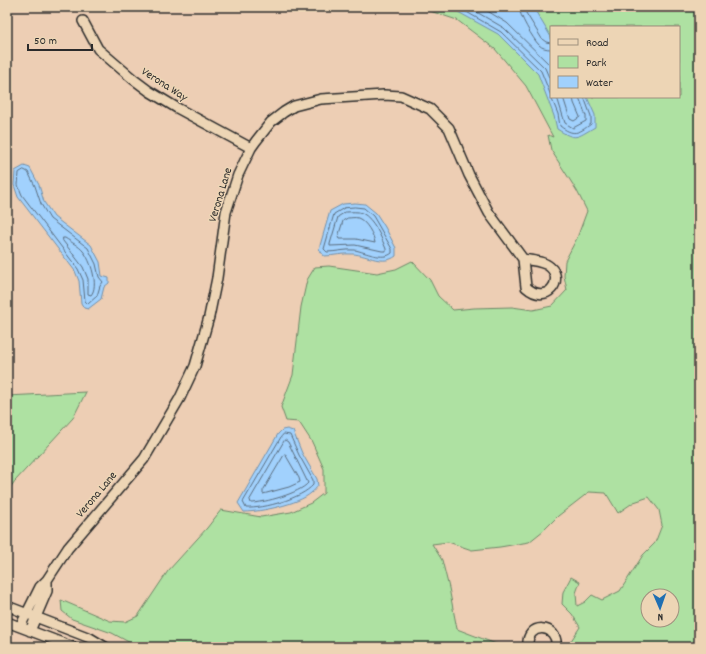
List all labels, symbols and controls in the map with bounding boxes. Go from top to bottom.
scale bar [28,26,92,52]
legend [550,26,680,98]
text: 50 m [34,33,57,50]
text: Road [586,35,608,52]
text: Park [586,55,607,72]
street label: Verona Way [138,64,191,107]
text: Water [586,75,613,92]
street label: Verona Lane [205,166,237,224]
street label: Verona Lane [72,468,122,522]
north arrow [640,588,680,628]
text: N [657,608,663,624]

